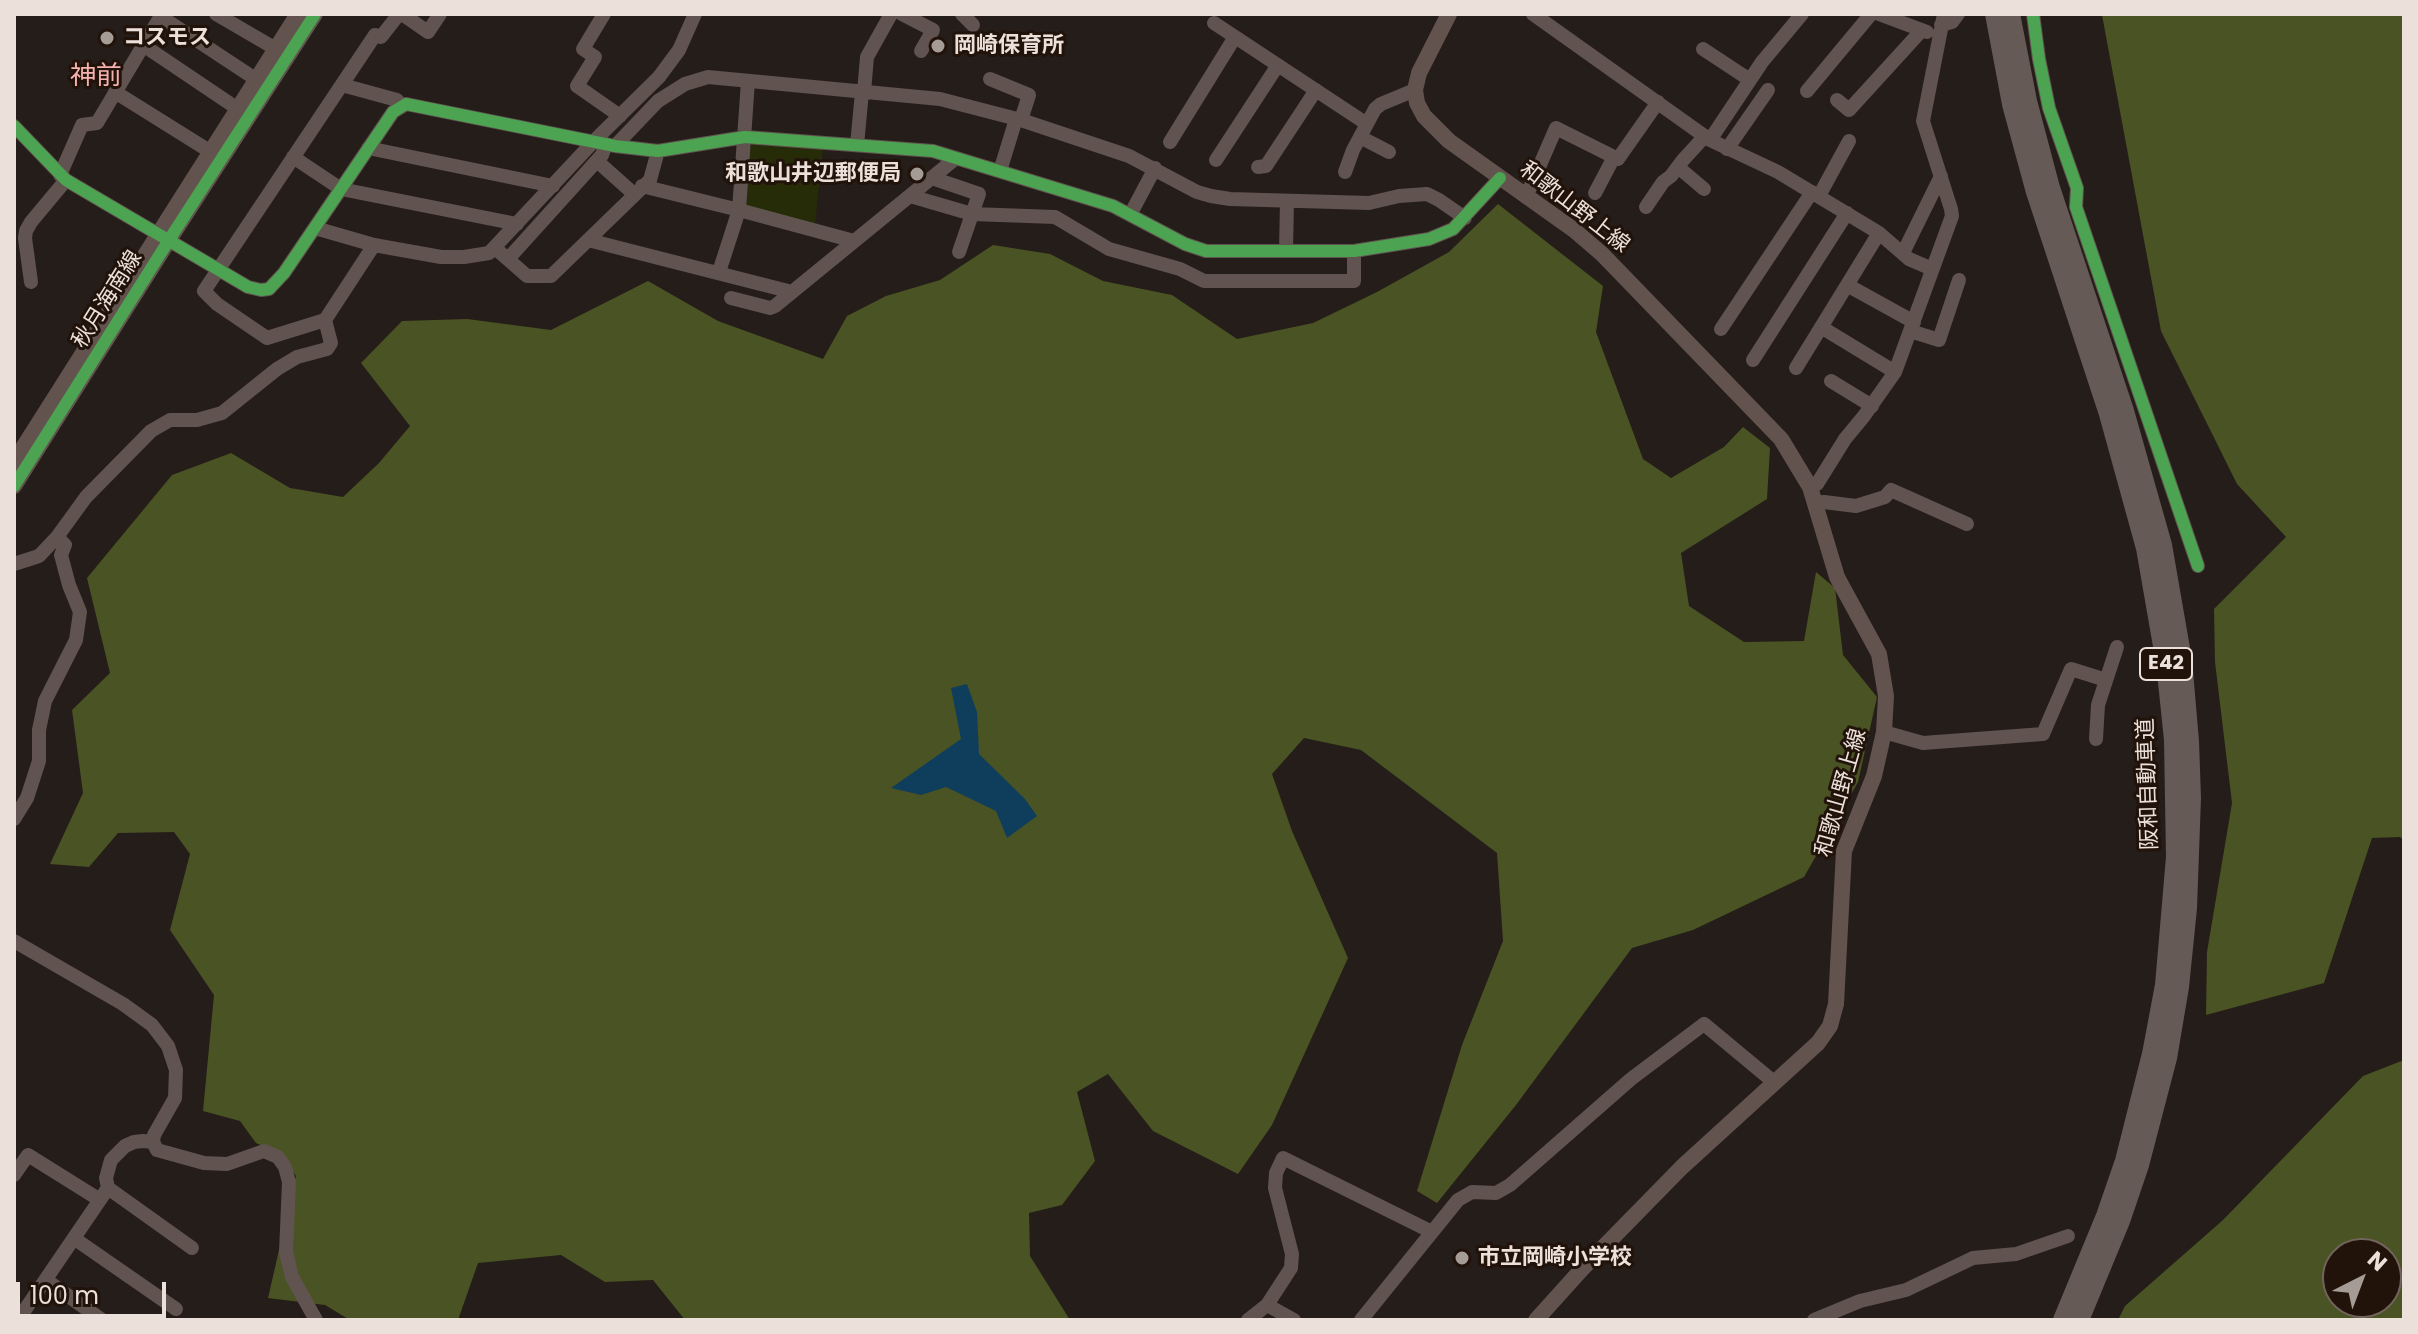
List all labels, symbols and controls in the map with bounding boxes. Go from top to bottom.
place label: コスモス [123,25,211,51]
marker: コスモス [98,29,116,47]
place label: 岡崎保育所 [954,33,1064,59]
marker: 岡崎保育所 [929,37,947,55]
district label: 神前 [70,61,122,93]
street label: 和歌山野上線 [1514,157,1634,259]
place label: 和歌山井辺郵便局 [725,161,901,187]
marker: 和歌山井辺郵便局 [908,165,926,183]
street label: 秋月海南線 [68,246,148,354]
road number: E42 [2140,648,2192,680]
street label: 阪和自動車道 [2134,718,2164,850]
street label: 和歌山野上線 [1811,726,1873,860]
north arrow [2322,1238,2402,1318]
text: N [2361,1244,2394,1278]
place label: 市立岡崎小学校 [1478,1245,1632,1271]
marker: 市立岡崎小学校 [1453,1249,1471,1267]
scale bar [20,1266,170,1316]
text: 100 m [30,1279,99,1312]

